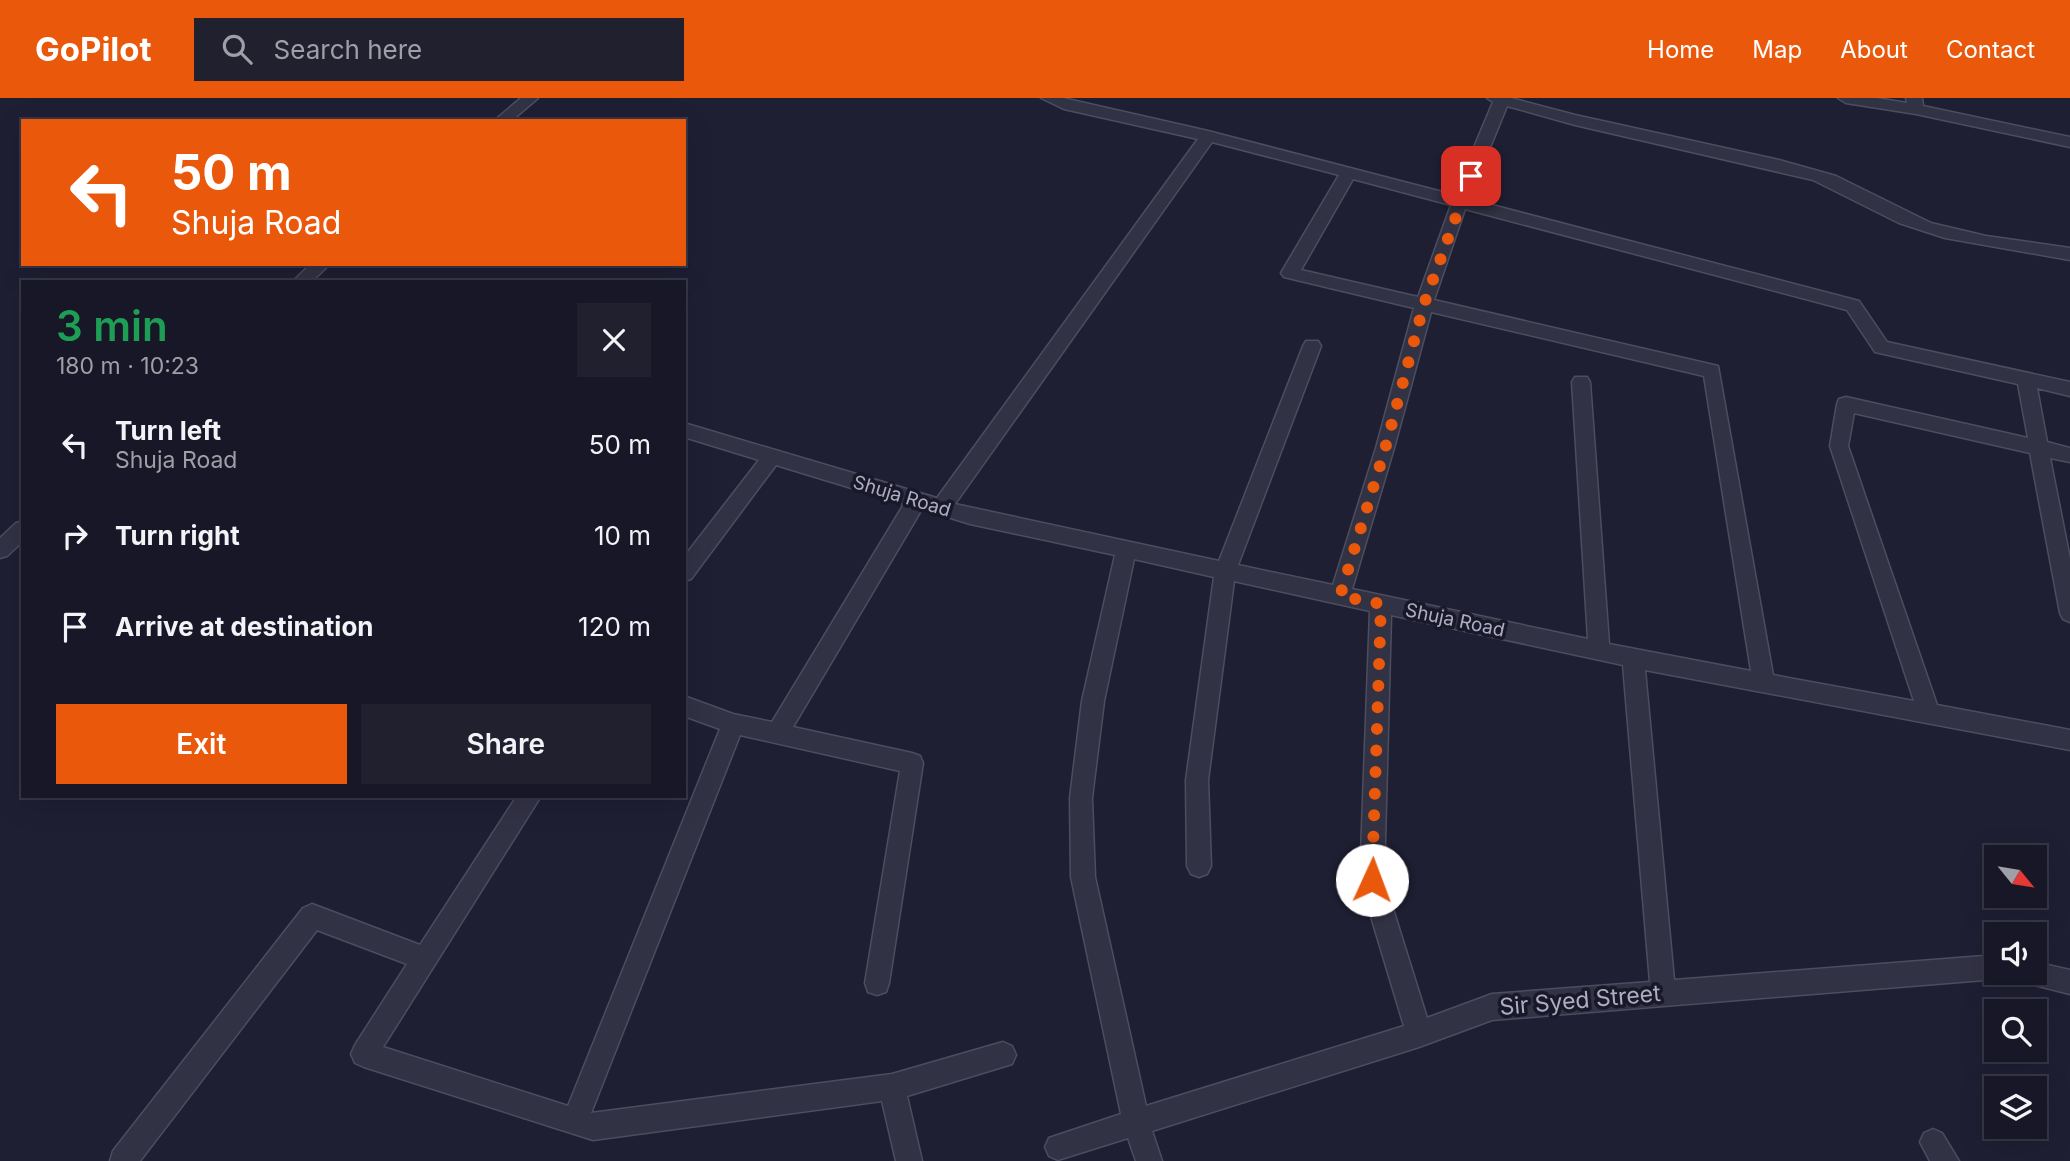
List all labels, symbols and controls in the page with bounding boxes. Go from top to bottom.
search box [194,18,684,81]
text: GoPilot [35,29,152,69]
icon: search [218,30,256,68]
text: Search here [274,34,422,65]
text: Home [1647,35,1714,64]
text: Map [1752,35,1802,64]
text: About [1840,35,1908,64]
text: Contact [1946,35,2035,64]
text: 50 m [171,143,292,202]
pin [1441,146,1501,206]
icon: left [56,147,147,238]
icon: arrive [1452,157,1490,195]
text: Shuja Road [171,203,341,242]
text: 3 min [56,300,168,351]
button: close [577,303,651,377]
text: 180 m · 10:23 [56,352,199,380]
text: Turn left [115,415,221,446]
icon: left [56,426,94,464]
text: 50 m [589,429,651,460]
text: Shuja Road [115,446,237,474]
street label: Shuja Road [850,470,954,522]
icon: right [56,517,94,555]
text: Turn right [115,520,240,551]
text: 10 m [594,520,651,551]
street label: Shuja Road [1403,598,1507,642]
icon: arrive [56,608,94,646]
text: Arrive at destination [115,611,374,642]
text: 120 m [578,611,651,642]
button: Exit [56,704,347,784]
button: Share [361,704,651,784]
position arrow [1335,843,1409,917]
north arrow [1984,845,2048,908]
map controls [1984,845,2047,1139]
button: sound [1984,922,2047,985]
street label: Sir Syed Street [1498,979,1662,1021]
button: search [1984,999,2047,1062]
button: layers [1984,1076,2047,1139]

